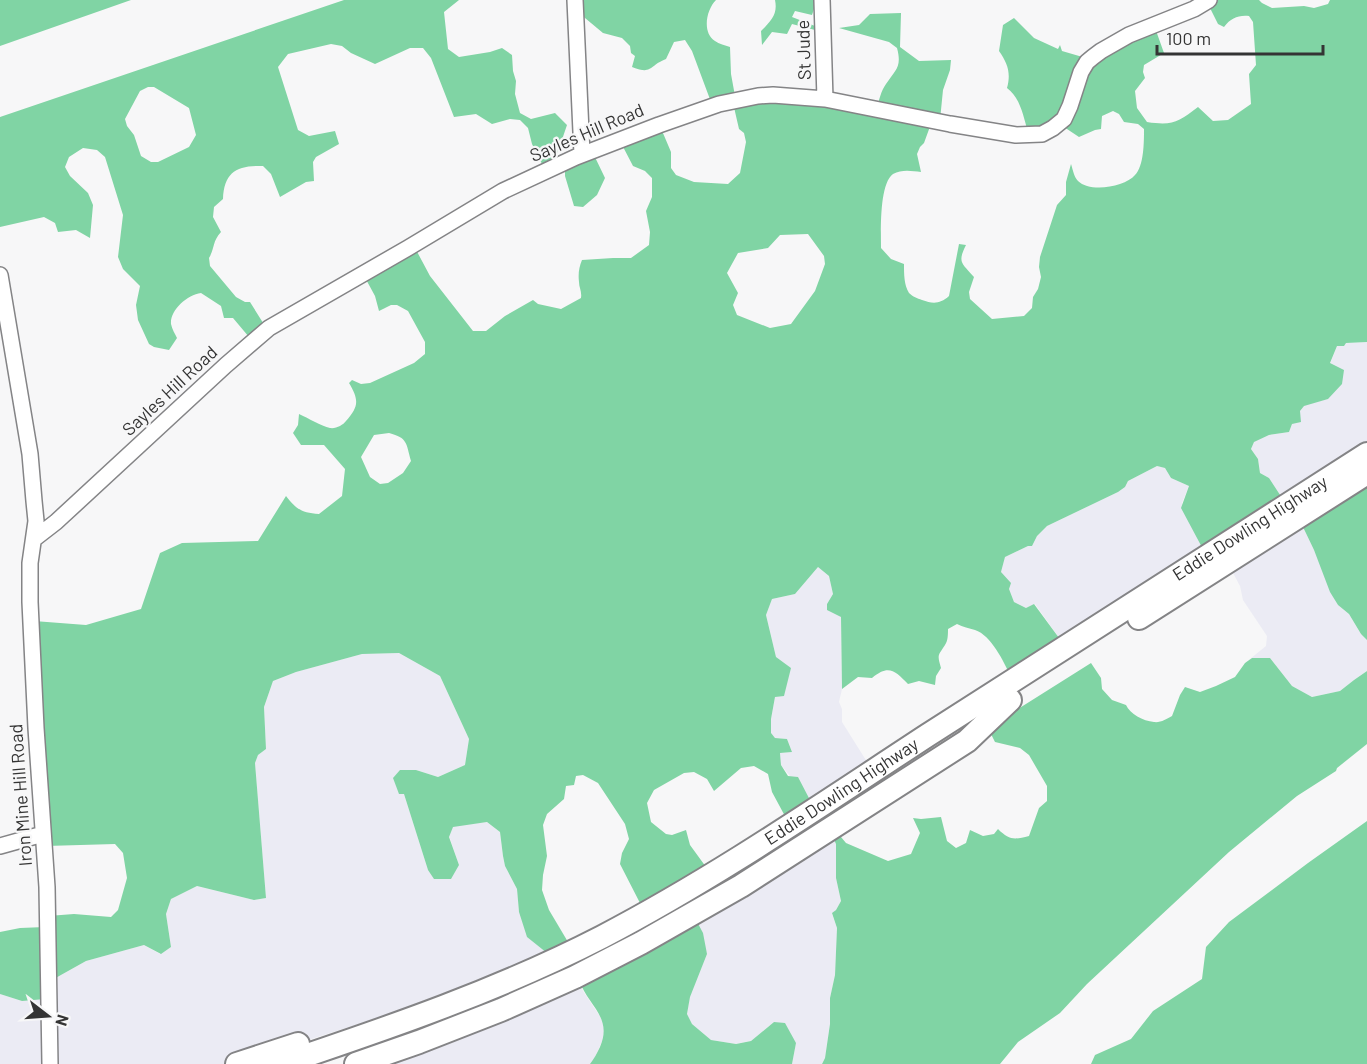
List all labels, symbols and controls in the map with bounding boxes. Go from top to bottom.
scale bar [1157,18,1324,56]
street label: St Jude [791,20,815,80]
text: 100 m [1166,27,1211,49]
street label: Sayles Hill Road [526,98,647,166]
street label: Sayles Hill Road [117,341,221,440]
street label: Eddie Dowling Highway [1168,470,1331,585]
street label: Iron Mine Hill Road [4,723,36,867]
street label: Eddie Dowling Highway [760,732,922,849]
north arrow [18,986,78,1046]
text: N [52,1013,73,1028]

